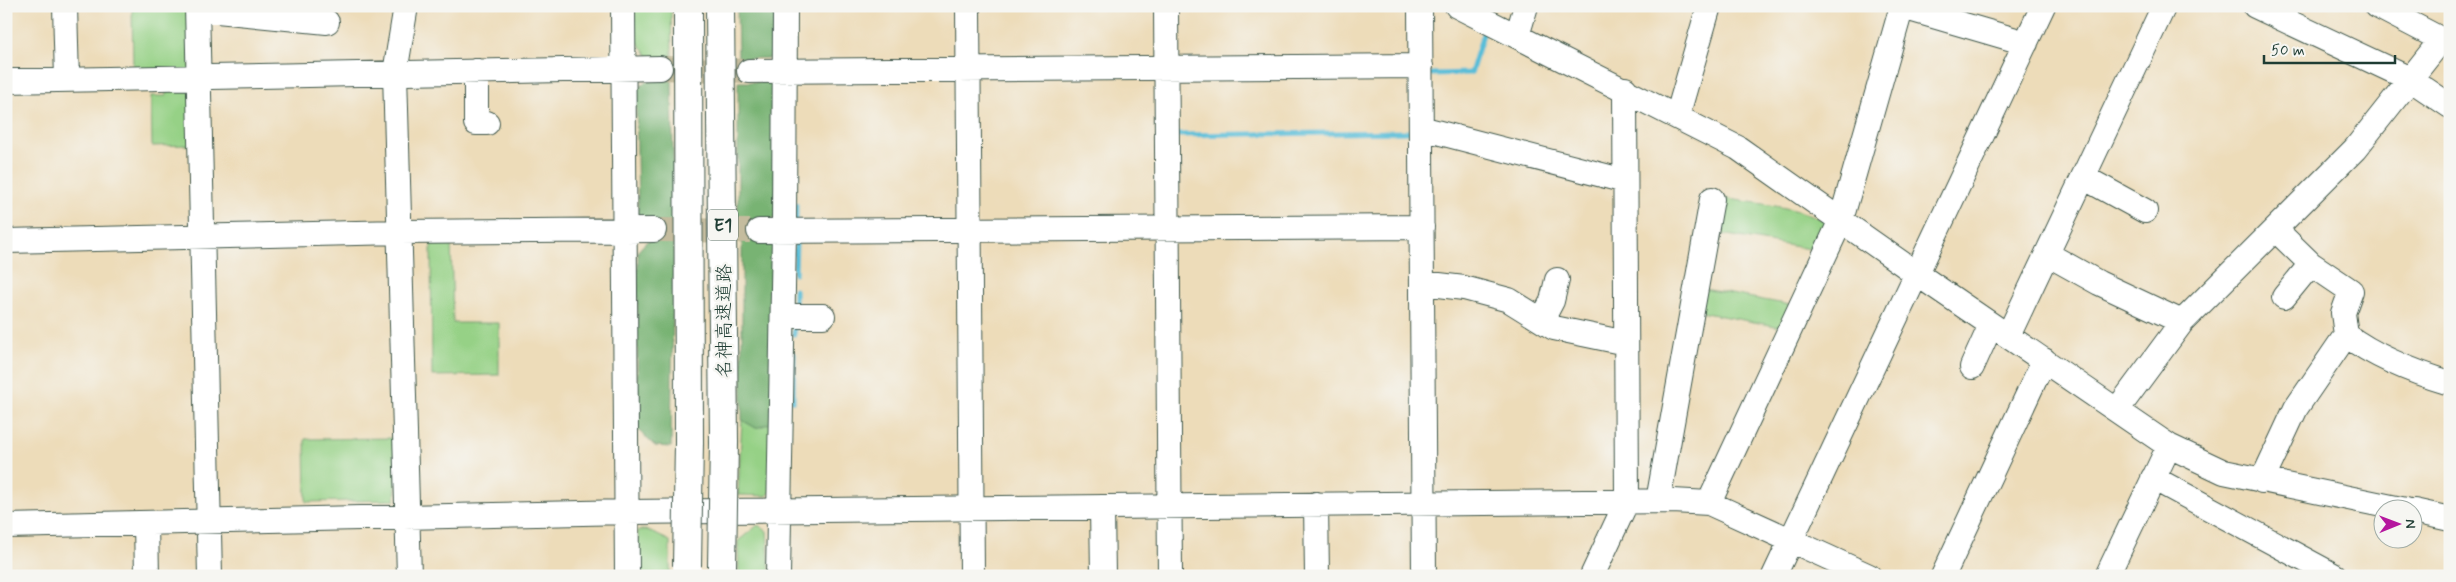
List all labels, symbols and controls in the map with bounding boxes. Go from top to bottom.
scale bar [2264,32,2395,64]
text: 50 m [2271,41,2305,61]
road number: E1 [708,210,738,240]
street label: 名神高速道路 [712,264,737,378]
north arrow [2374,500,2424,550]
text: N [2401,519,2419,529]

